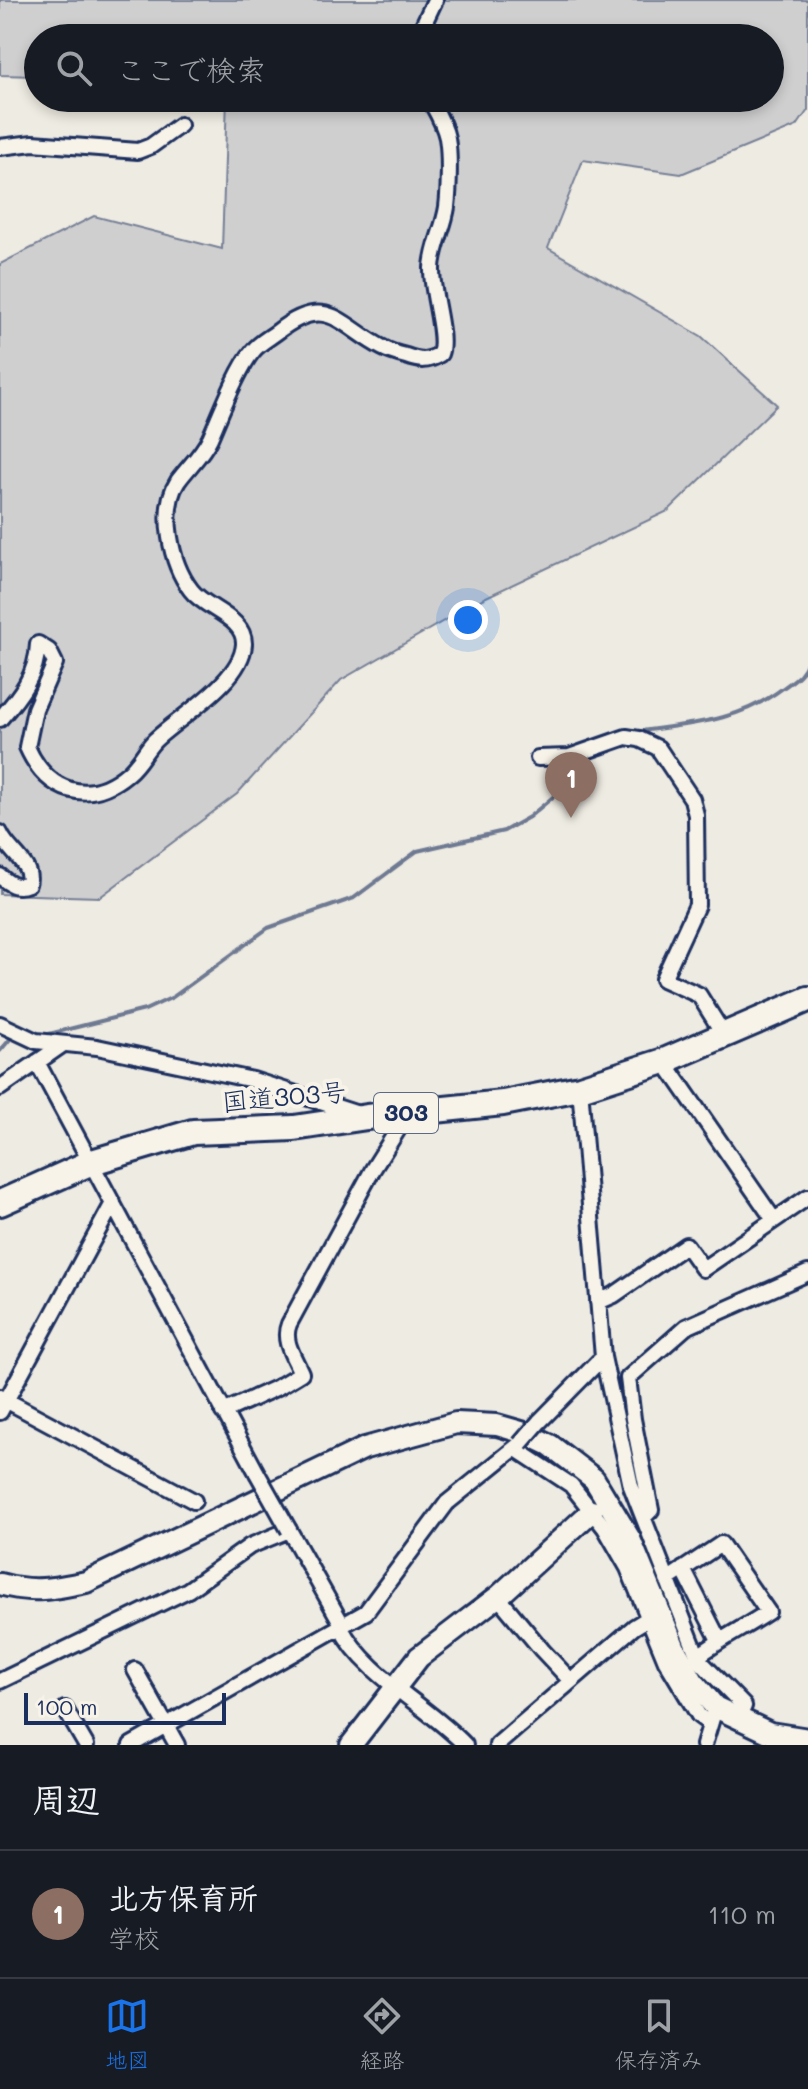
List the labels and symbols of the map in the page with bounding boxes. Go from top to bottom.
your location [448,600,488,640]
pin: 1 [545,752,597,818]
street label: 国道303号 [220,1074,347,1118]
road number: 303 [374,1093,438,1133]
scale bar [24,1689,226,1725]

